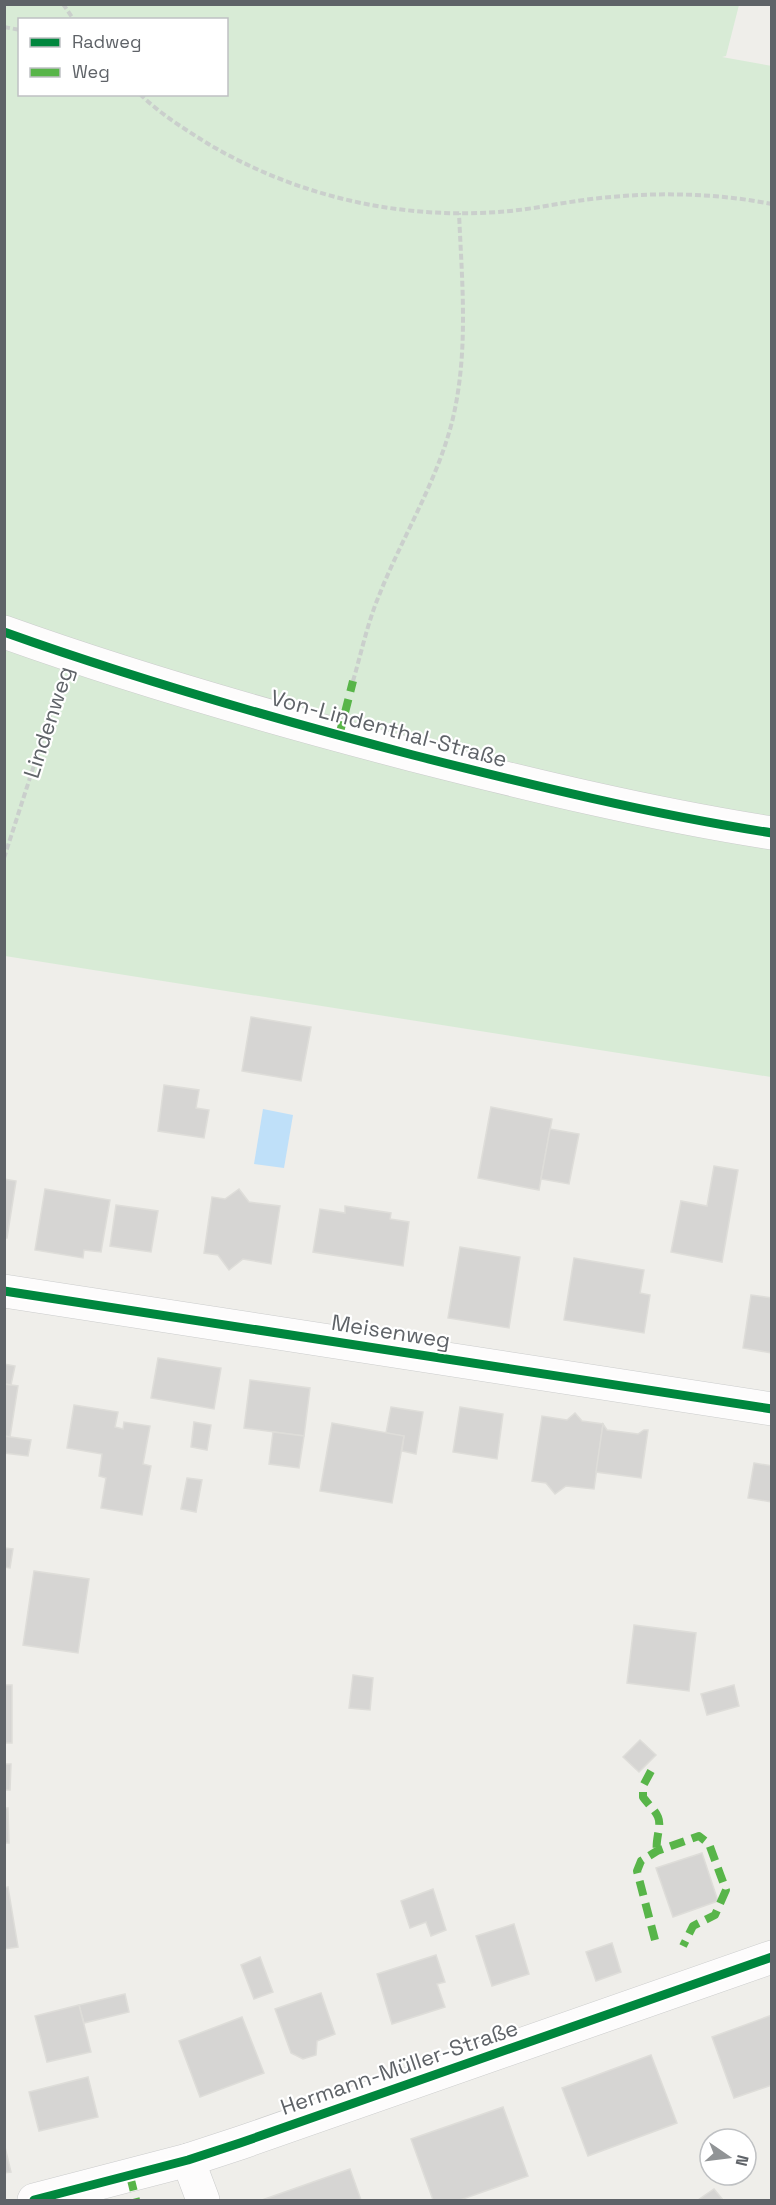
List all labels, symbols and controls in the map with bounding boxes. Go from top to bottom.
legend [18,18,228,96]
text: Radweg [72,30,142,53]
text: Weg [72,60,110,83]
street label: Lindenweg [17,663,79,781]
street label: Von-Lindenthal-Straße [268,683,510,773]
street label: Meisenweg [330,1308,452,1354]
street label: Hermann-Müller-Straße [277,2013,521,2121]
north arrow [698,2127,758,2187]
text: N [731,2153,754,2168]

